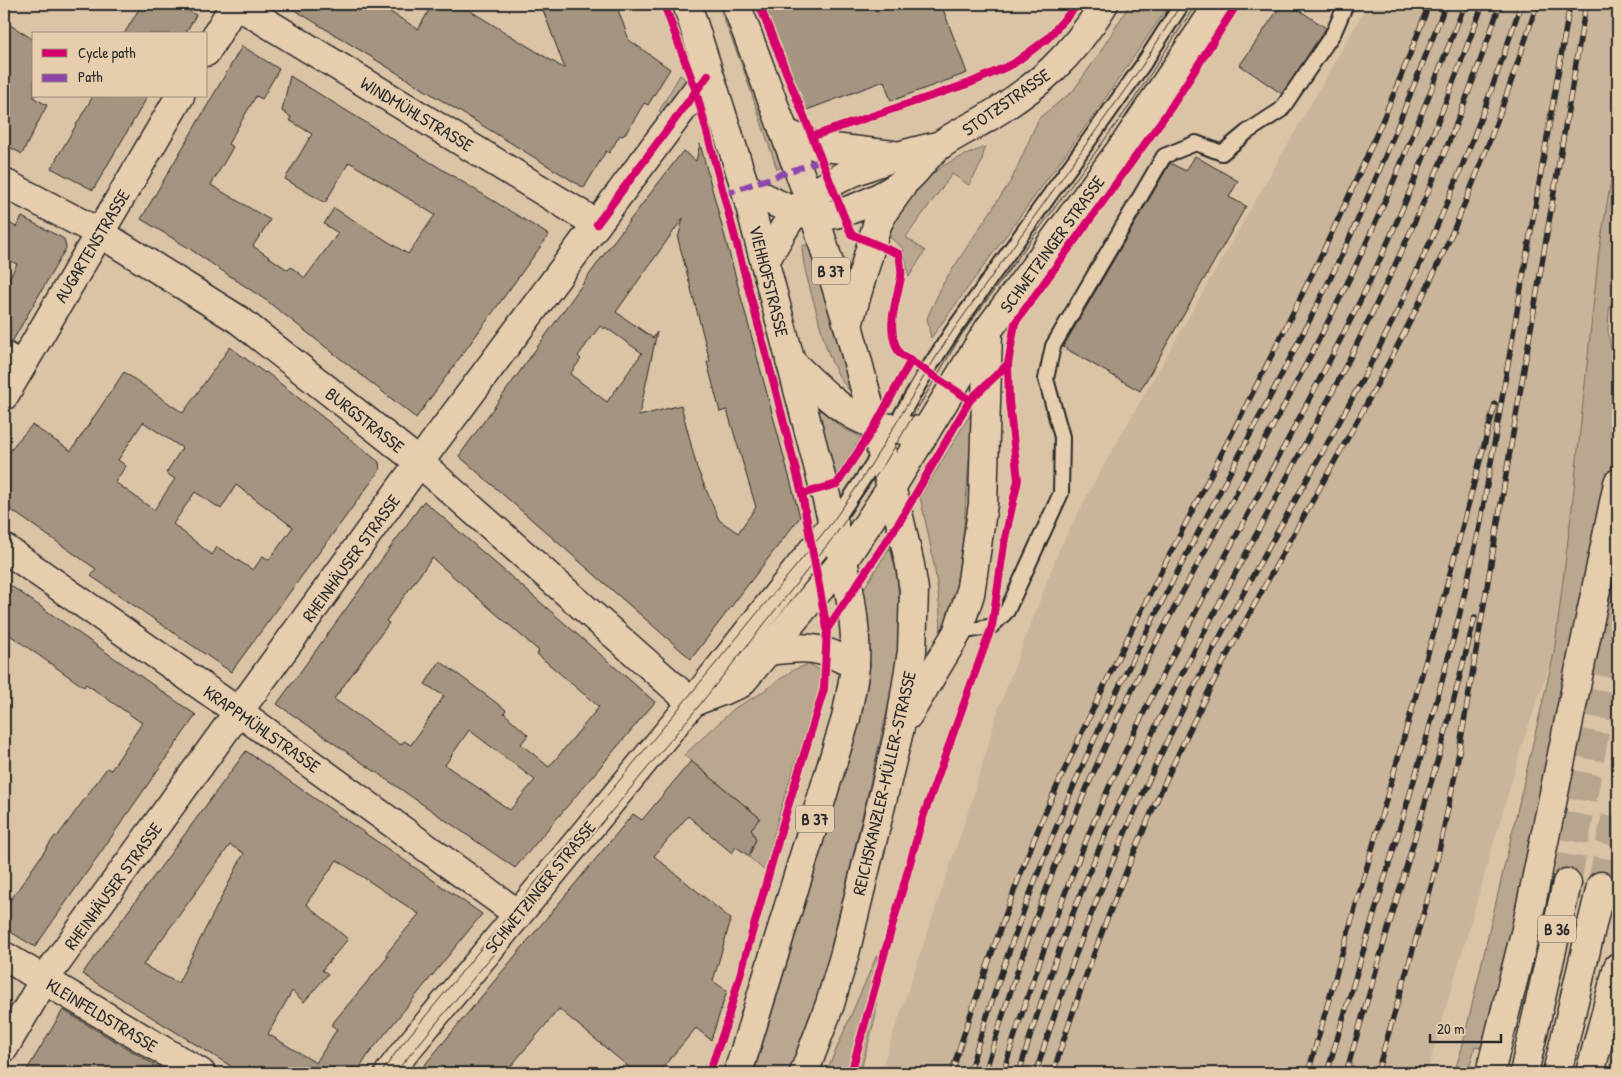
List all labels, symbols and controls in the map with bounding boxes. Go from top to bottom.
legend [32,32,208,98]
text: Cycle path [78,42,136,63]
street label: STOTZSTRASSE [957,62,1055,142]
text: Path [78,66,103,87]
street label: WINDMÜHLSTRASSE [356,71,478,158]
street label: SCHWETZINGER STRASSE [994,170,1110,318]
street label: AUGARTENSTRASSE [48,185,136,307]
street label: VIEHHOFSTRASSE [743,223,795,339]
road number: B 37 [812,258,850,284]
street label: BURGSTRASSE [320,381,410,459]
street label: RHEINHÄUSER STRASSE [296,489,406,627]
street label: REICHSKANZLER-MÜLLER-STRASSE [846,668,922,898]
street label: KRAPPMÜHLSTRASSE [198,679,326,779]
road number: B 37 [796,806,834,832]
street label: SCHWETZINGER STRASSE [479,815,601,959]
street label: RHEINHÄUSER STRASSE [58,817,168,955]
road number: B 36 [1538,916,1576,942]
street label: KLEINFELDSTRASSE [42,972,162,1058]
scale bar [1430,1012,1501,1044]
text: 20 m [1437,1018,1464,1039]

